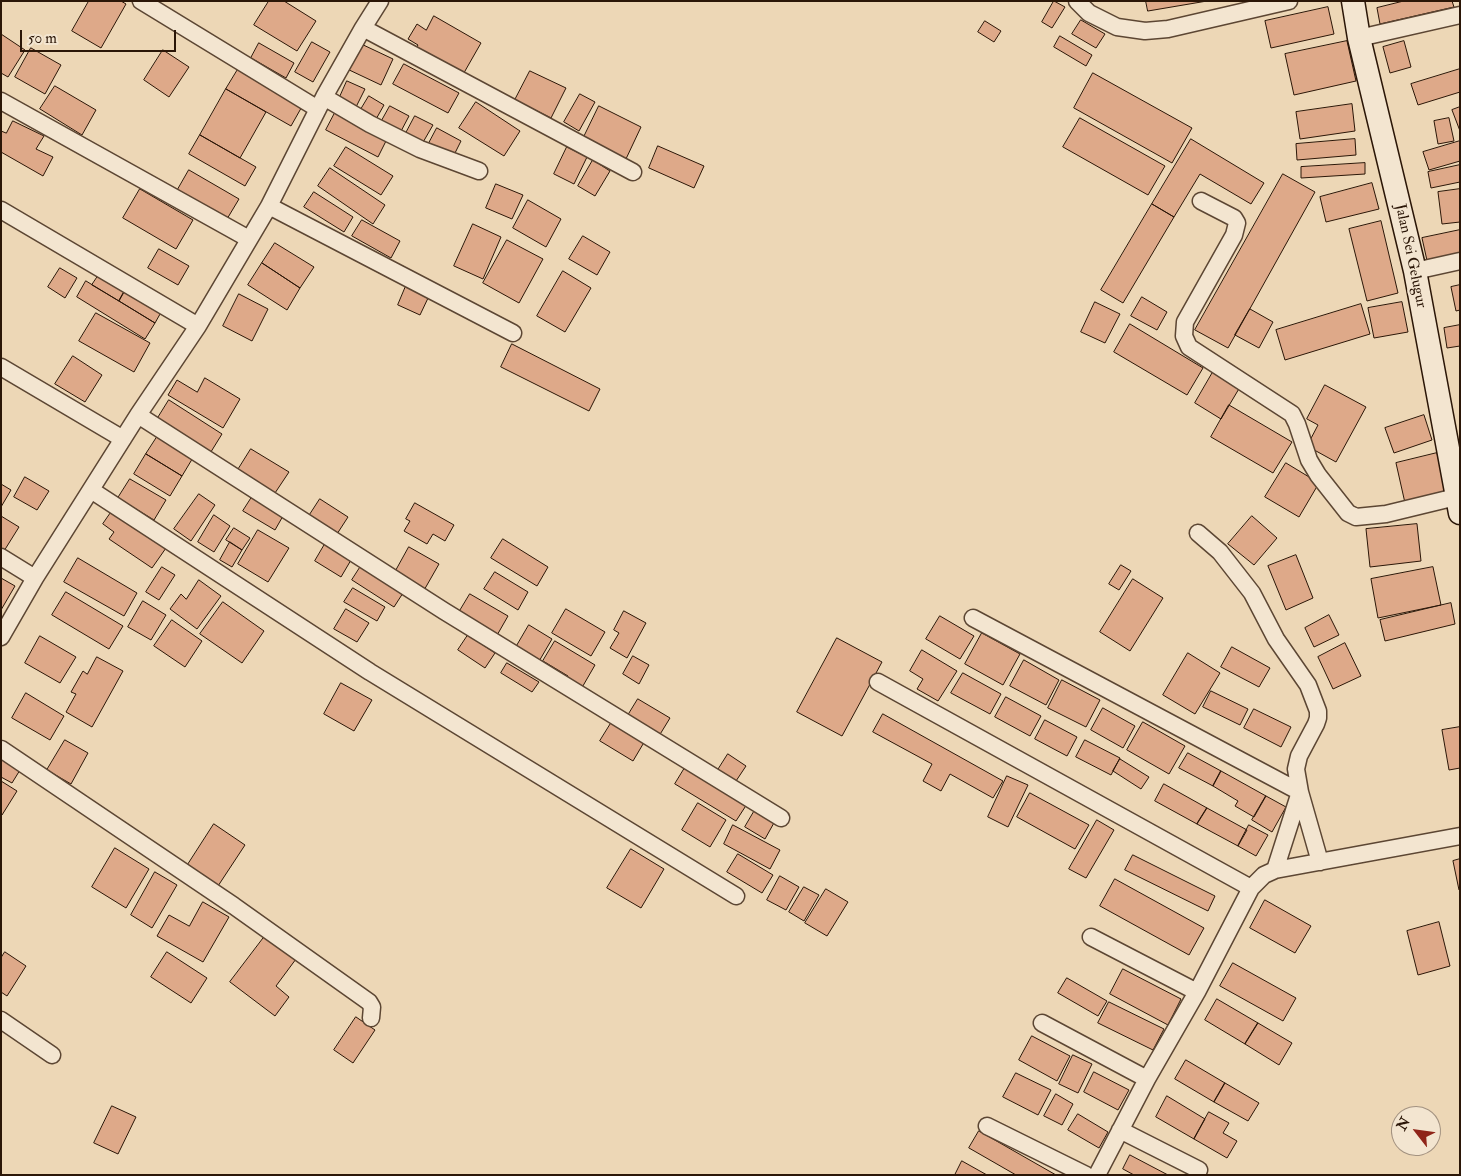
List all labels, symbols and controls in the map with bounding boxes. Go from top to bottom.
scale bar [22,20,179,52]
text: 50 m [28,29,57,48]
street label: Jalan Sei Gelugur [1390,202,1430,310]
north arrow [1391,1106,1441,1156]
text: N [1393,1114,1414,1133]

